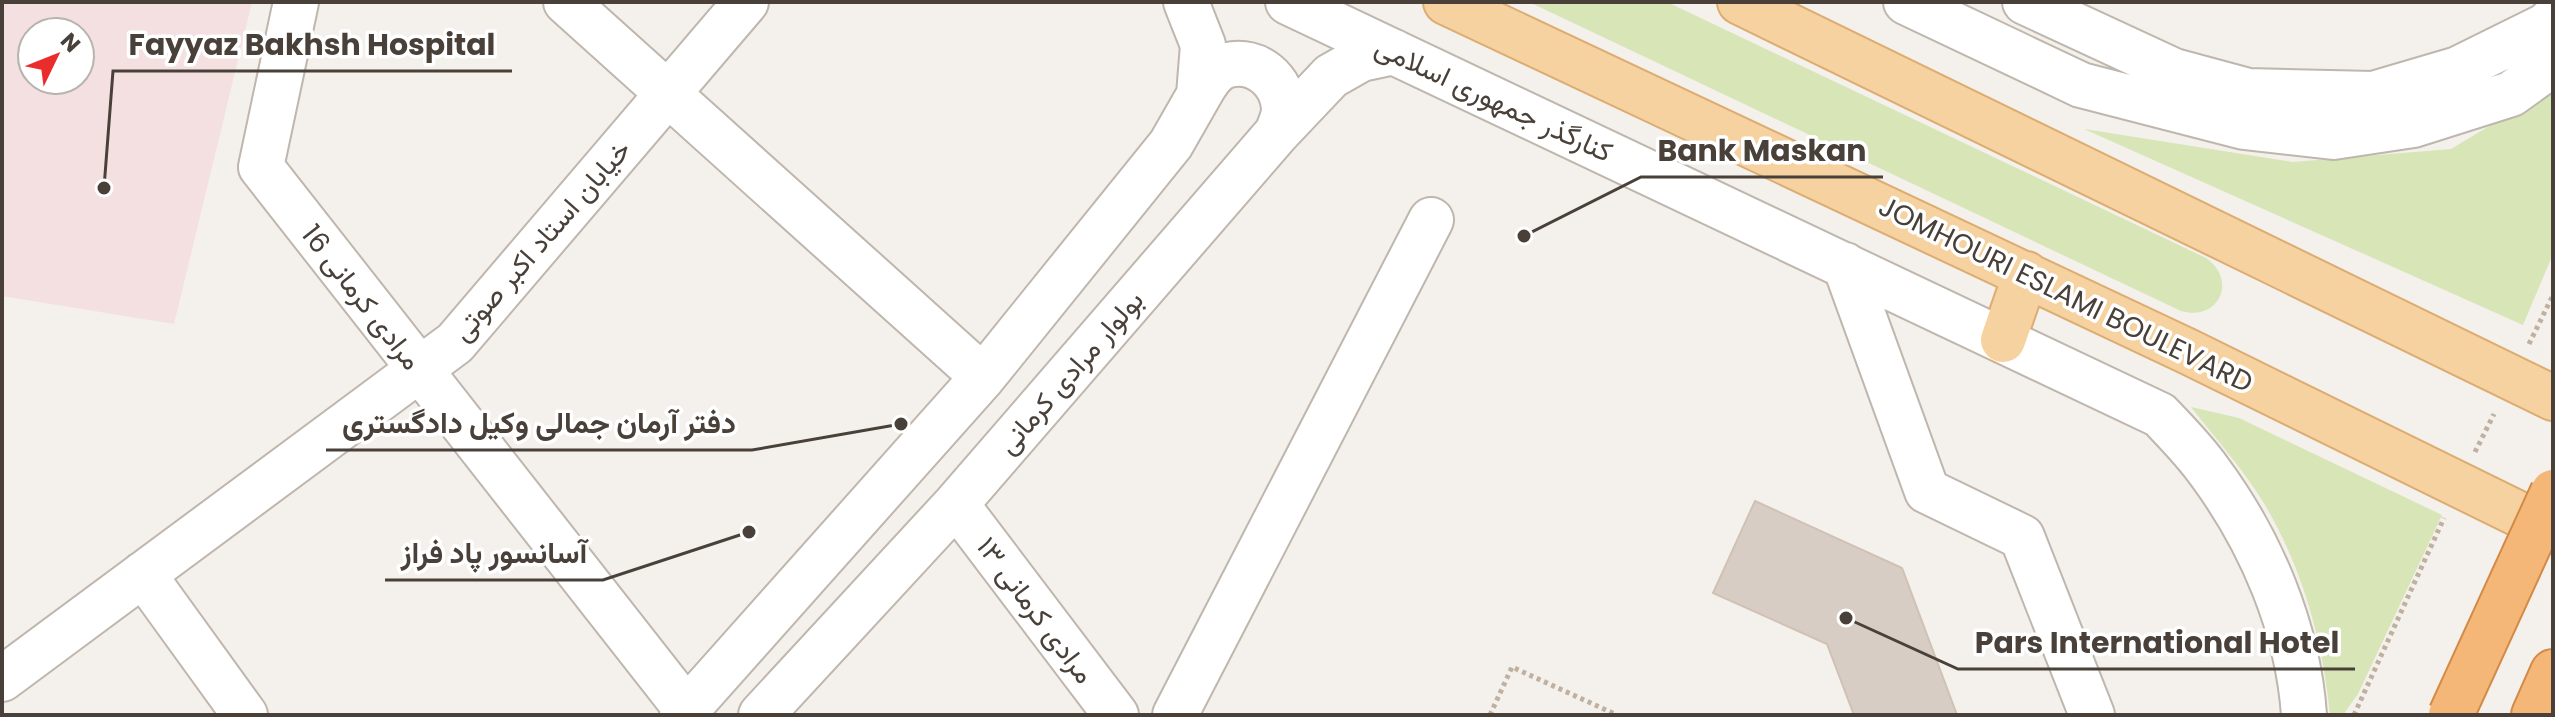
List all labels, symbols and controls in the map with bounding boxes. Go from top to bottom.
north arrow [16,16,96,96]
callout: Fayyaz Bakhsh Hospital [113,17,512,71]
text: Fayyaz Bakhsh Hospital [129,23,495,66]
text: N [53,26,87,59]
street label: کنارگذر جمهوری اسلامی [1369,27,1619,172]
callout: Bank Maskan [1641,123,1883,177]
text: Bank Maskan [1657,129,1867,172]
street label: خیابان استاد اکبر صوتی [443,131,640,349]
street label: JOMHOURI ESLAMI BOULEVARD [1872,187,2259,402]
street label: مرادی کرمانی 16 [292,216,431,378]
street label: بولوار مرادی کرمانی [988,282,1152,463]
callout: دفتر آرمان جمالی وکیل دادگستری [326,396,752,450]
text: دفتر آرمان جمالی وکیل دادگستری [342,401,736,444]
callout: آسانسور پاد فراز [385,526,603,580]
street label: مرادی کرمانی ۱۳ [968,529,1104,692]
text: آسانسور پاد فراز [400,531,590,574]
callout: Pars International Hotel [1958,615,2355,669]
text: Pars International Hotel [1975,621,2339,664]

